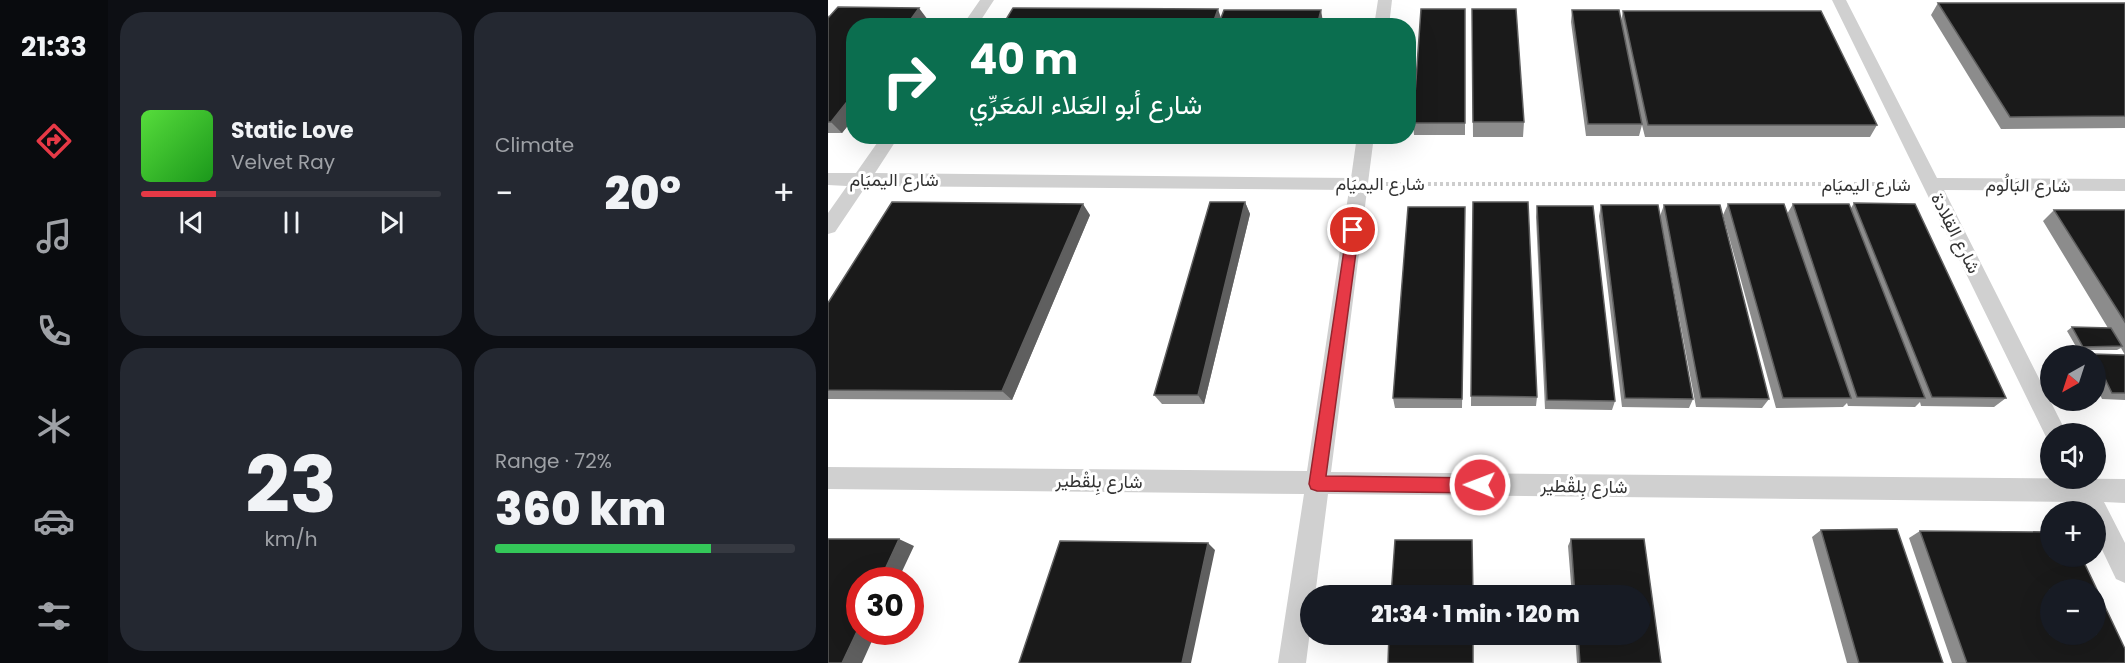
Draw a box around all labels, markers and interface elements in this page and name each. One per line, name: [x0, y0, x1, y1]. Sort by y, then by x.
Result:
text: 21:33: [21, 28, 87, 65]
text: 40 m: [969, 30, 1078, 89]
icon: right: [870, 42, 948, 120]
text: شارع أبو العَلاء المَعَرِّي: [969, 86, 1202, 123]
text: Static Love: [231, 115, 354, 146]
icon: directions: [33, 120, 75, 162]
text: Climate: [495, 131, 574, 159]
text: Velvet Ray: [231, 148, 335, 176]
text: 20°: [604, 162, 681, 225]
street label: شارع اليميَام: [849, 167, 939, 192]
text: −: [495, 170, 513, 217]
text: +: [772, 170, 795, 217]
street label: شارع اليميَام: [1335, 171, 1425, 196]
street label: شارع اليميَام: [1821, 172, 1911, 197]
street label: شارع البَالُوم: [1985, 172, 2071, 198]
street label: شارع القِلادة: [1925, 188, 1987, 278]
pin: [1327, 204, 1378, 255]
icon: previous: [175, 206, 208, 239]
icon: pause: [275, 206, 308, 239]
icon: next: [375, 206, 408, 239]
icon: arrive: [1336, 213, 1369, 246]
icon: music: [33, 215, 75, 257]
icon: phone: [33, 310, 75, 352]
north arrow: [2040, 345, 2106, 411]
map controls: [2040, 345, 2106, 645]
icon: climate: [33, 405, 75, 447]
button: sound: [2040, 423, 2106, 489]
text: 23: [245, 430, 337, 539]
text: Range · 72%: [495, 447, 612, 475]
position arrow: [1448, 453, 1512, 517]
street label: شارع بِلقْطير: [1054, 468, 1143, 496]
street label: شارع بِلقْطير: [1539, 473, 1628, 501]
text: 360 km: [495, 478, 666, 541]
icon: car: [33, 500, 75, 542]
button: +: [2040, 501, 2106, 567]
text: km/h: [264, 525, 318, 553]
speed limit sign: 30: [846, 567, 924, 645]
button: −: [2040, 579, 2106, 645]
icon: filters: [33, 595, 75, 637]
text: 21:34 · 1 min · 120 m: [1371, 599, 1580, 630]

